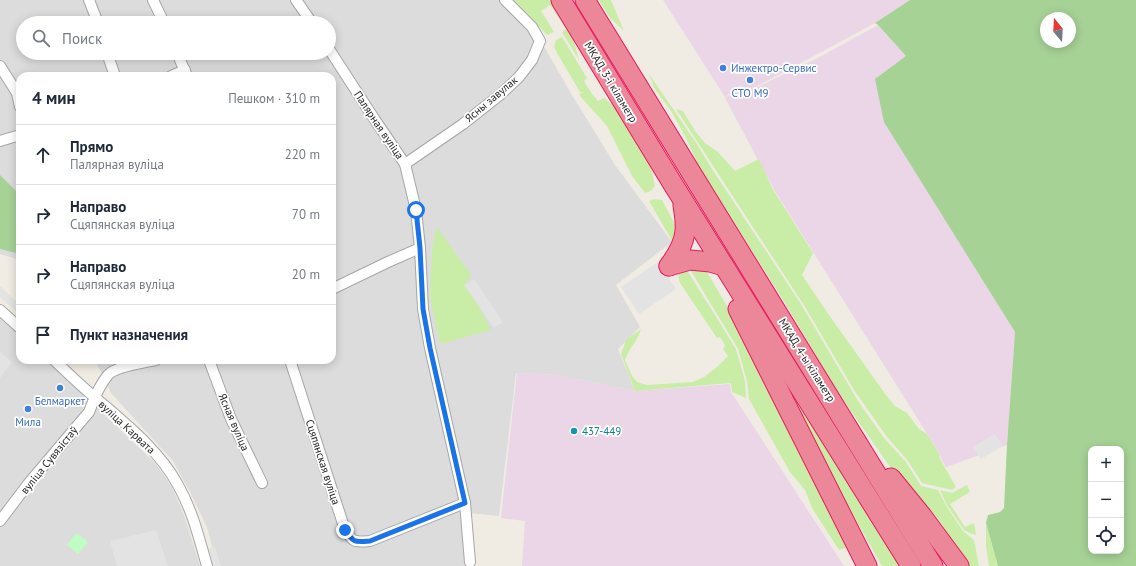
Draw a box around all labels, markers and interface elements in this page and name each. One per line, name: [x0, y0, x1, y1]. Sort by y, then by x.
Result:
north arrow: [1040, 12, 1076, 48]
search box: [16, 16, 336, 60]
icon: search: [30, 27, 52, 49]
text: Поиск: [62, 29, 102, 48]
street label: МКАД, 3-і кіламетр: [581, 39, 641, 125]
place label: Инжектро-Сервис: [731, 61, 817, 75]
marker: Инжектро-Сервис: [718, 63, 728, 73]
street label: Ясны завулак: [462, 72, 521, 125]
marker: СТО М9: [745, 75, 755, 85]
place label: СТО М9: [732, 86, 768, 100]
text: 4 мин: [32, 87, 76, 109]
street label: Палярная вуліца: [351, 88, 407, 162]
text: Пешком · 310 m: [228, 90, 320, 107]
text: Прямо: [70, 137, 113, 156]
icon: ahead: [32, 144, 54, 166]
text: 220 m: [285, 146, 320, 163]
text: Палярная вуліца: [70, 156, 164, 173]
text: Направо: [70, 197, 126, 216]
route start: [407, 201, 425, 219]
icon: right: [32, 204, 54, 226]
text: 70 m: [292, 206, 320, 223]
text: Сцяпянская вуліца: [70, 216, 175, 233]
text: Направо: [70, 257, 126, 276]
icon: right: [32, 264, 54, 286]
text: 20 m: [292, 266, 320, 283]
text: Сцяпянская вуліца: [70, 276, 175, 293]
street label: МКАД, 4-ы кіламетр: [776, 316, 838, 404]
icon: arrive: [32, 324, 54, 346]
text: Пункт назначения: [70, 325, 188, 344]
marker: Белмаркет: [55, 383, 65, 393]
street label: Ясная вуліца: [216, 391, 252, 453]
place label: Белмаркет: [35, 394, 86, 408]
street label: вуліца Карвата: [96, 397, 158, 457]
marker: Мила: [23, 404, 33, 414]
place label: Мила: [15, 415, 41, 429]
street label: Сцяпянская вуліца: [303, 418, 343, 506]
street label: вуліца Сувязістаў: [17, 423, 81, 497]
place label: 437-449: [582, 424, 621, 438]
marker: 437-449: [569, 426, 579, 436]
map controls: [1088, 446, 1124, 554]
button: +: [1088, 446, 1124, 482]
button: −: [1088, 482, 1124, 518]
button: locate: [1088, 518, 1124, 554]
route end: [336, 521, 354, 539]

